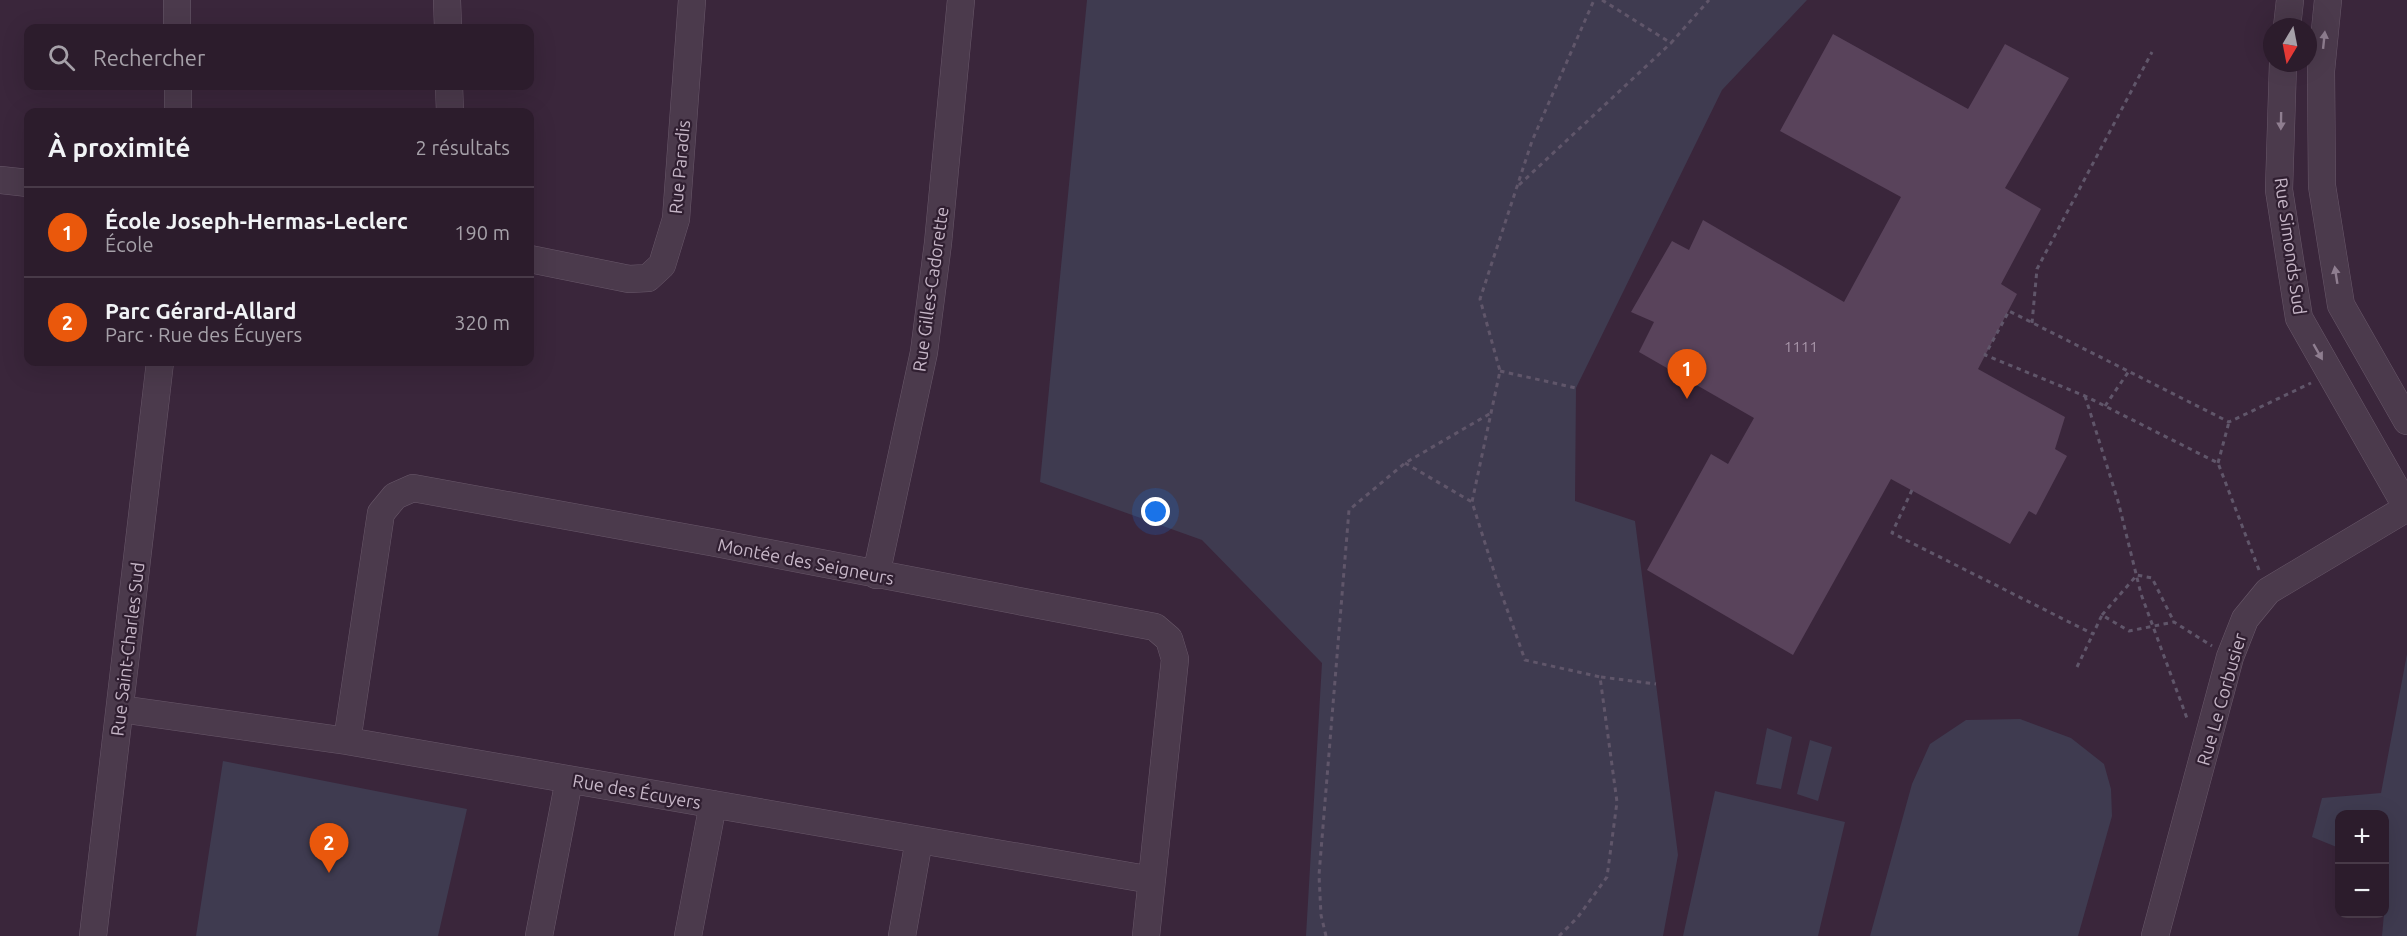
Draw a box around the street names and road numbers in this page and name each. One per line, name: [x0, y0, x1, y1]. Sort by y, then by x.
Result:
street label: Rue Paradis: [665, 119, 693, 215]
street label: Rue Simonds Sud: [2271, 176, 2311, 316]
street label: Rue Gilles-Cadorette: [909, 205, 951, 373]
street label: Montée des Seigneurs: [716, 534, 896, 588]
street label: Rue Saint-Charles Sud: [106, 561, 148, 737]
street label: Rue Le Corbusier: [2193, 630, 2250, 768]
street label: Rue des Écuyers: [571, 769, 703, 812]

